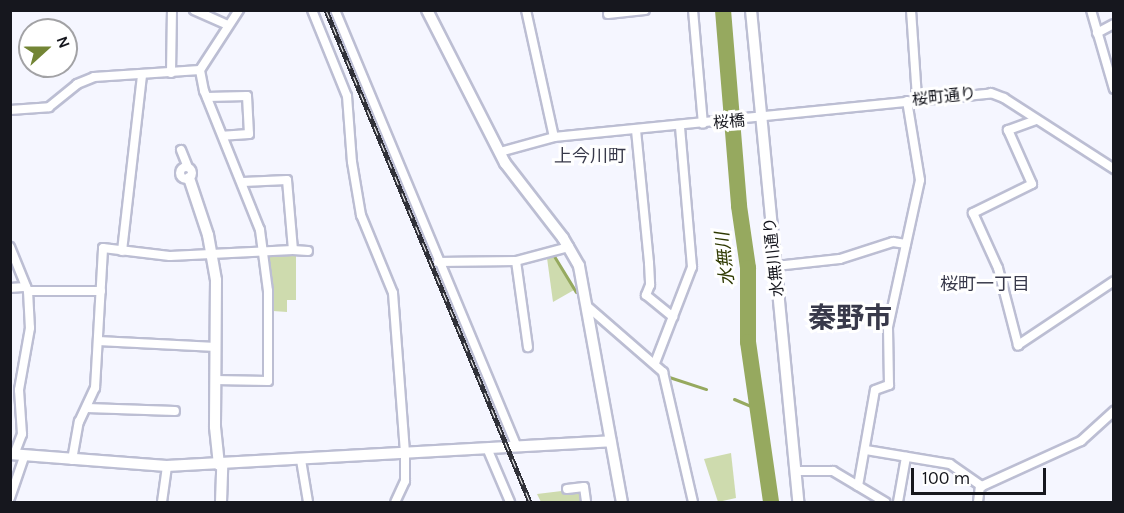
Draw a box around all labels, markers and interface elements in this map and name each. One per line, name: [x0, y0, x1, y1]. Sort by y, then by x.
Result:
north arrow: [18, 18, 78, 78]
text: N: [52, 33, 74, 51]
street label: 桜町通り: [911, 84, 977, 110]
street label: 桜橋: [712, 111, 746, 133]
district label: 上今川町: [554, 145, 626, 167]
street label: 水無川通り: [760, 216, 788, 298]
water label: 水無川: [711, 231, 739, 287]
district label: 桜町一丁目: [940, 273, 1030, 295]
district label: 秦野市: [808, 301, 892, 335]
scale bar: [914, 456, 1049, 494]
text: 100 m: [922, 467, 970, 489]

